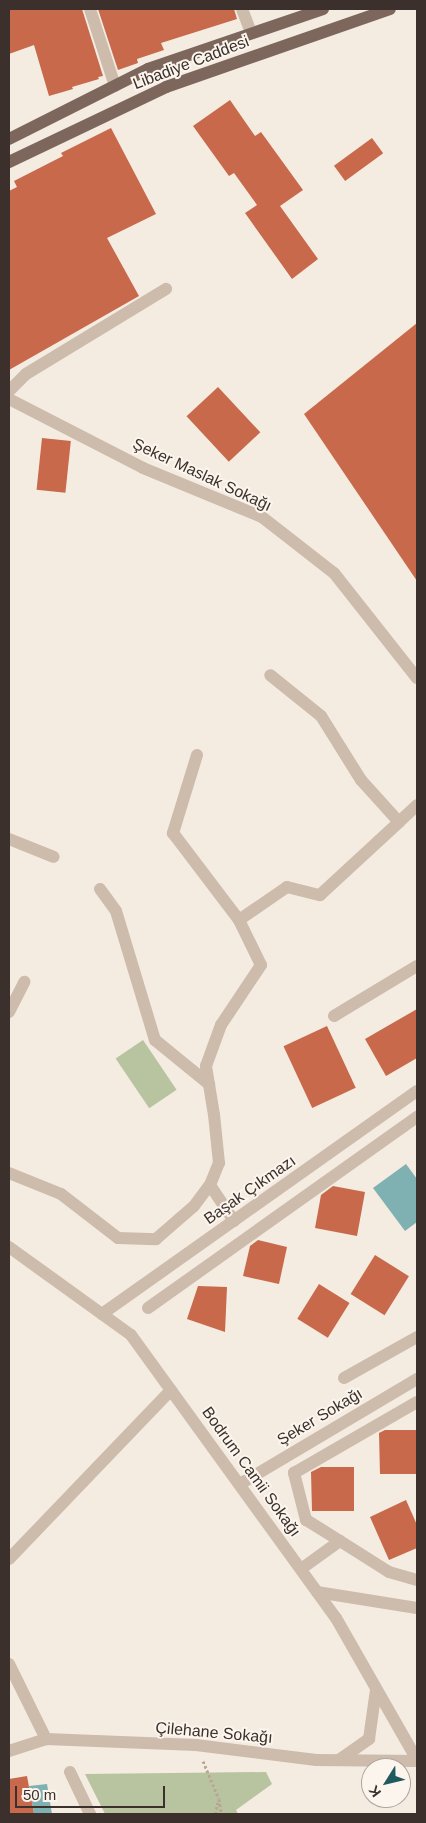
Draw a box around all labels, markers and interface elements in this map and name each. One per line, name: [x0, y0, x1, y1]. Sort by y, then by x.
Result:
street label: Libadiye Caddesi: [130, 32, 252, 94]
street label: Şeker Maslak Sokağı: [129, 434, 275, 516]
street label: Başak Çıkmazı: [200, 1151, 300, 1229]
street label: Şeker Sokağı: [274, 1384, 366, 1450]
street label: Bodrum Camii Sokağı: [197, 1403, 305, 1541]
street label: Çilehane Sokağı: [155, 1718, 273, 1748]
north arrow: [361, 1758, 411, 1808]
scale bar: [18, 1776, 168, 1808]
text: K: [365, 1782, 384, 1800]
text: 50 m: [23, 1786, 56, 1803]

